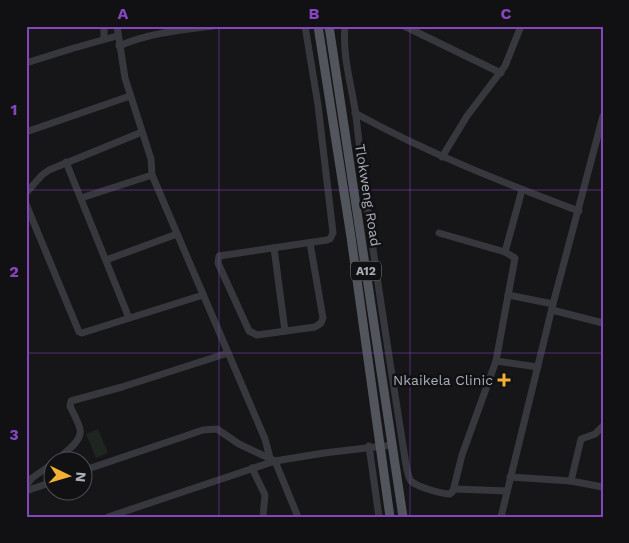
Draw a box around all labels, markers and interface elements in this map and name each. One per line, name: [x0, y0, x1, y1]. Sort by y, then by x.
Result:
text: A: [118, 4, 129, 23]
text: B: [309, 4, 320, 23]
text: C: [501, 4, 512, 23]
text: 1: [11, 100, 17, 119]
street label: Tlokweng Road: [352, 143, 384, 247]
text: 2: [9, 262, 19, 281]
road number: A12: [351, 262, 381, 280]
place label: Nkaikela Clinic: [393, 372, 493, 388]
marker: Nkaikela Clinic: [497, 373, 511, 387]
text: 3: [9, 425, 19, 444]
north arrow: [42, 450, 92, 500]
text: N: [73, 471, 89, 483]

